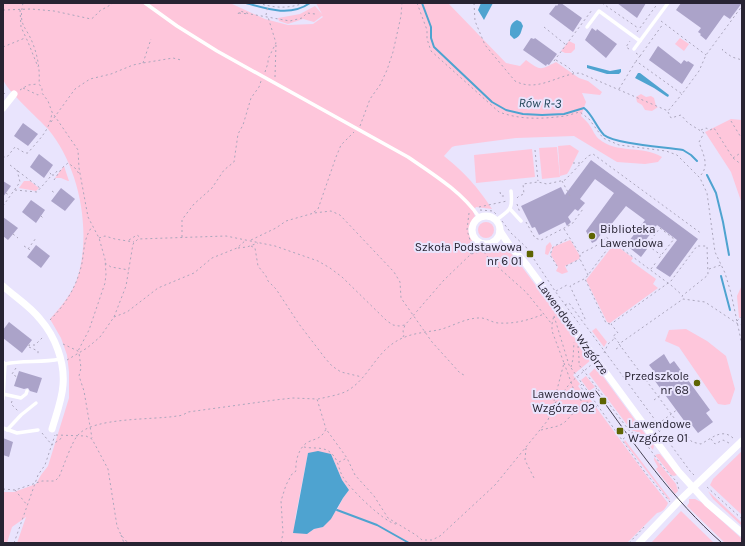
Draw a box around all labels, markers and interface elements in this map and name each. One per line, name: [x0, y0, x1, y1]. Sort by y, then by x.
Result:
water label: Rów R-3: [518, 95, 562, 111]
place label: Biblioteka Lawendowa: [600, 222, 663, 250]
marker: Biblioteka Lawendowa: [587, 231, 597, 241]
place label: Szkoła Podstawowa nr 6 01: [415, 240, 522, 268]
marker: Szkoła Podstawowa nr 6 01: [525, 249, 535, 259]
street label: Lawendowe Wzgórze: [535, 279, 611, 377]
place label: Przedszkole nr 68: [624, 369, 689, 397]
marker: Przedszkole nr 68: [692, 378, 702, 388]
place label: Lawendowe Wzgórze 02: [532, 387, 595, 415]
marker: Lawendowe Wzgórze 02: [598, 396, 608, 406]
place label: Lawendowe Wzgórze 01: [628, 417, 691, 445]
marker: Lawendowe Wzgórze 01: [615, 426, 625, 436]

